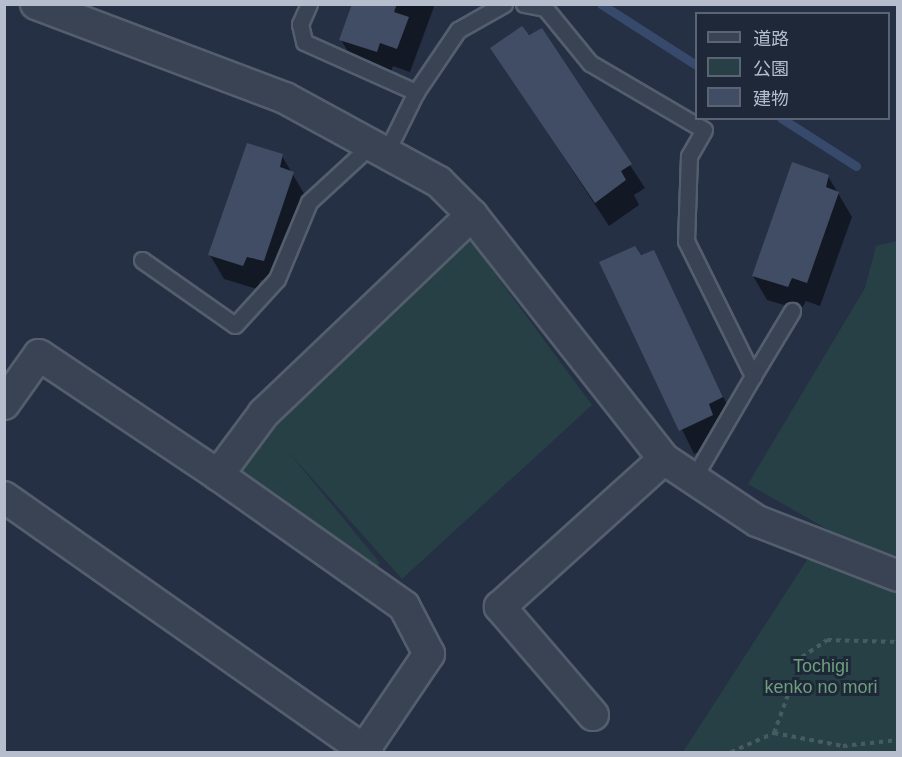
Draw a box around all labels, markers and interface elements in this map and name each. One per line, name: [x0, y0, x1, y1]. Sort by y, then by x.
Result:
legend: [695, 12, 890, 120]
text: 道路: [753, 29, 789, 49]
text: 公園: [753, 59, 789, 79]
text: 建物: [753, 89, 789, 109]
park label: Tochigi kenko no mori: [764, 656, 878, 698]

